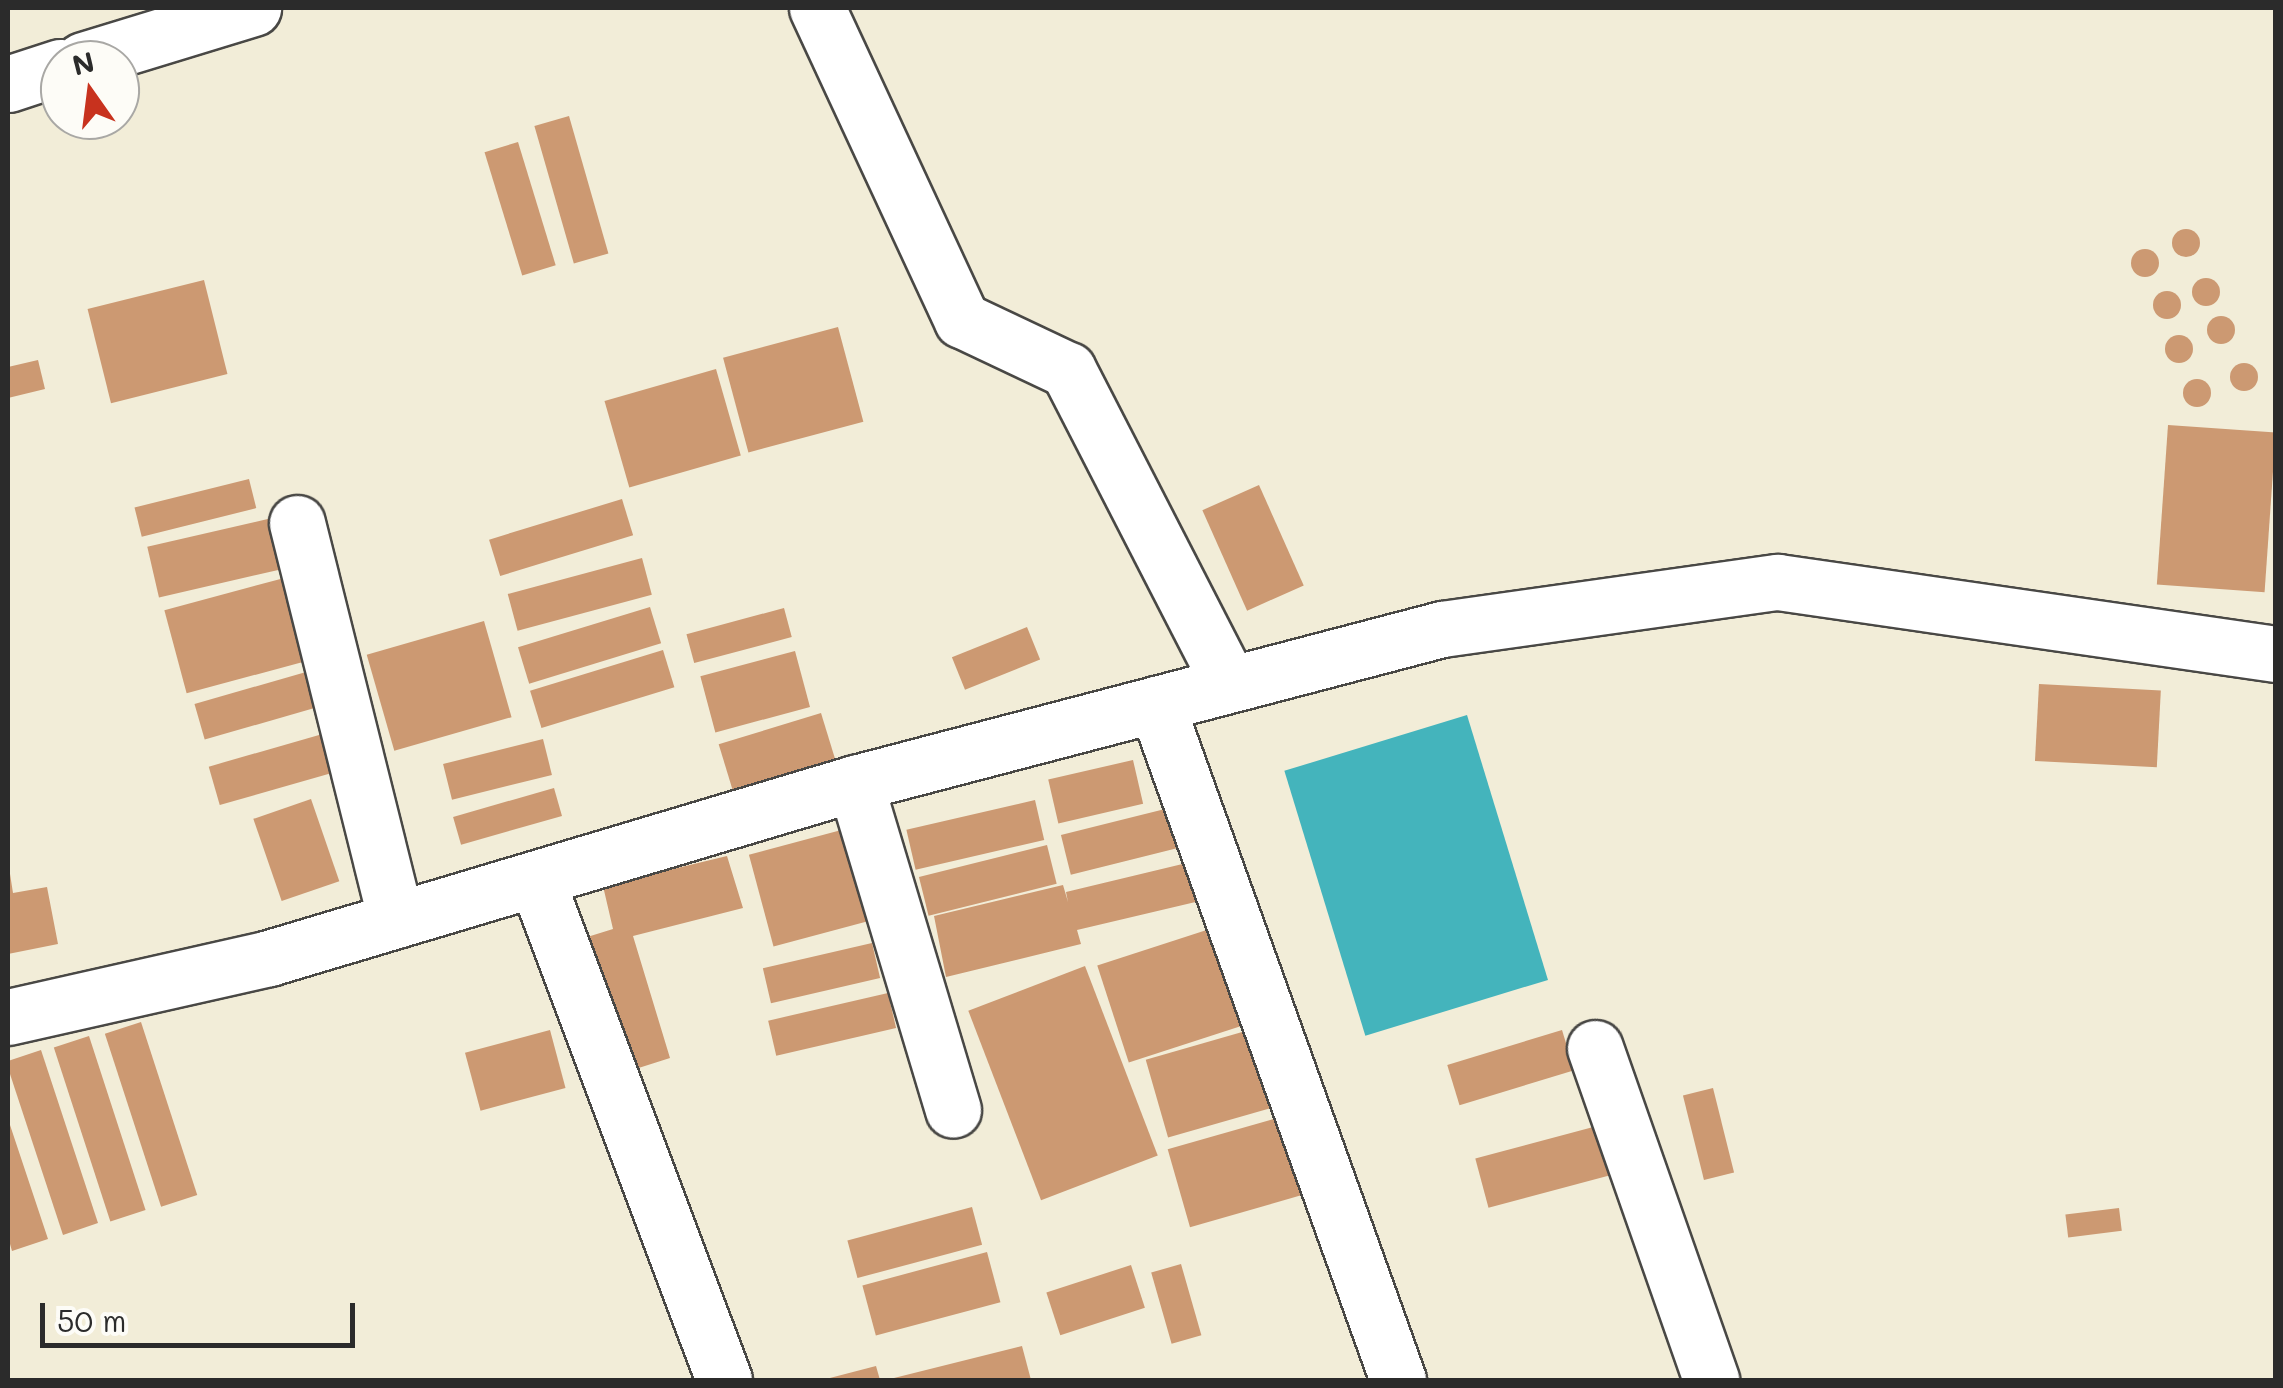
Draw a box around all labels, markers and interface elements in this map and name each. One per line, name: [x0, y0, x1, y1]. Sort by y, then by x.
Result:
north arrow: [40, 40, 140, 140]
text: N: [69, 43, 98, 83]
scale bar: [45, 1283, 360, 1345]
text: 50 m: [57, 1300, 127, 1340]

